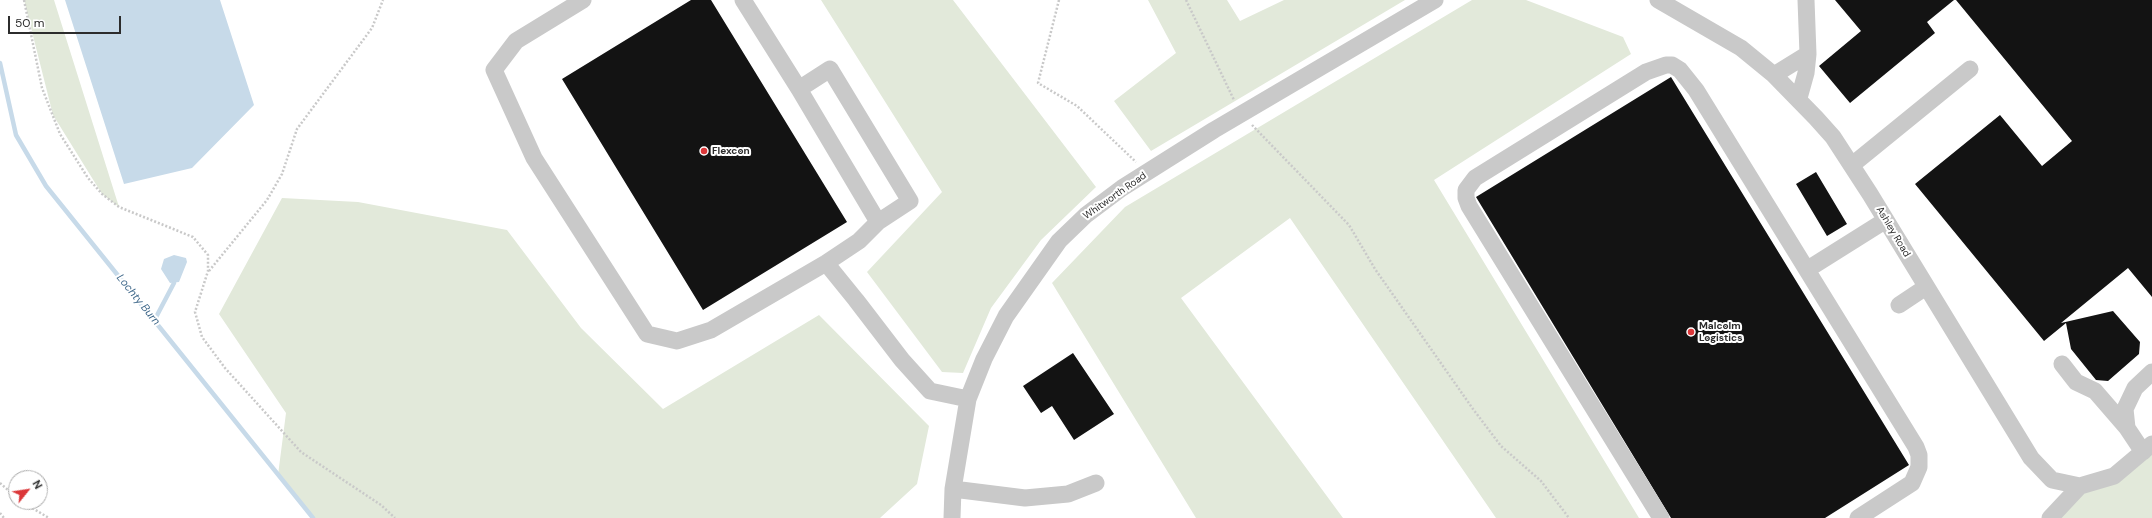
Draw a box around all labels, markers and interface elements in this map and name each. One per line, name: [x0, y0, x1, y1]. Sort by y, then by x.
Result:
scale bar: [10, 8, 123, 34]
text: 50 m: [15, 15, 44, 31]
place label: Flexcon: [712, 145, 750, 157]
marker: Flexcon: [699, 146, 709, 156]
street label: Whitworth Road: [1081, 170, 1149, 222]
street label: Ashley Road: [1873, 205, 1913, 259]
water label: Lochty Burn: [113, 272, 163, 328]
place label: Malcolm Logistics: [1699, 320, 1742, 344]
marker: Malcolm Logistics: [1686, 327, 1696, 337]
north arrow: [8, 470, 48, 510]
text: N: [29, 478, 46, 491]

